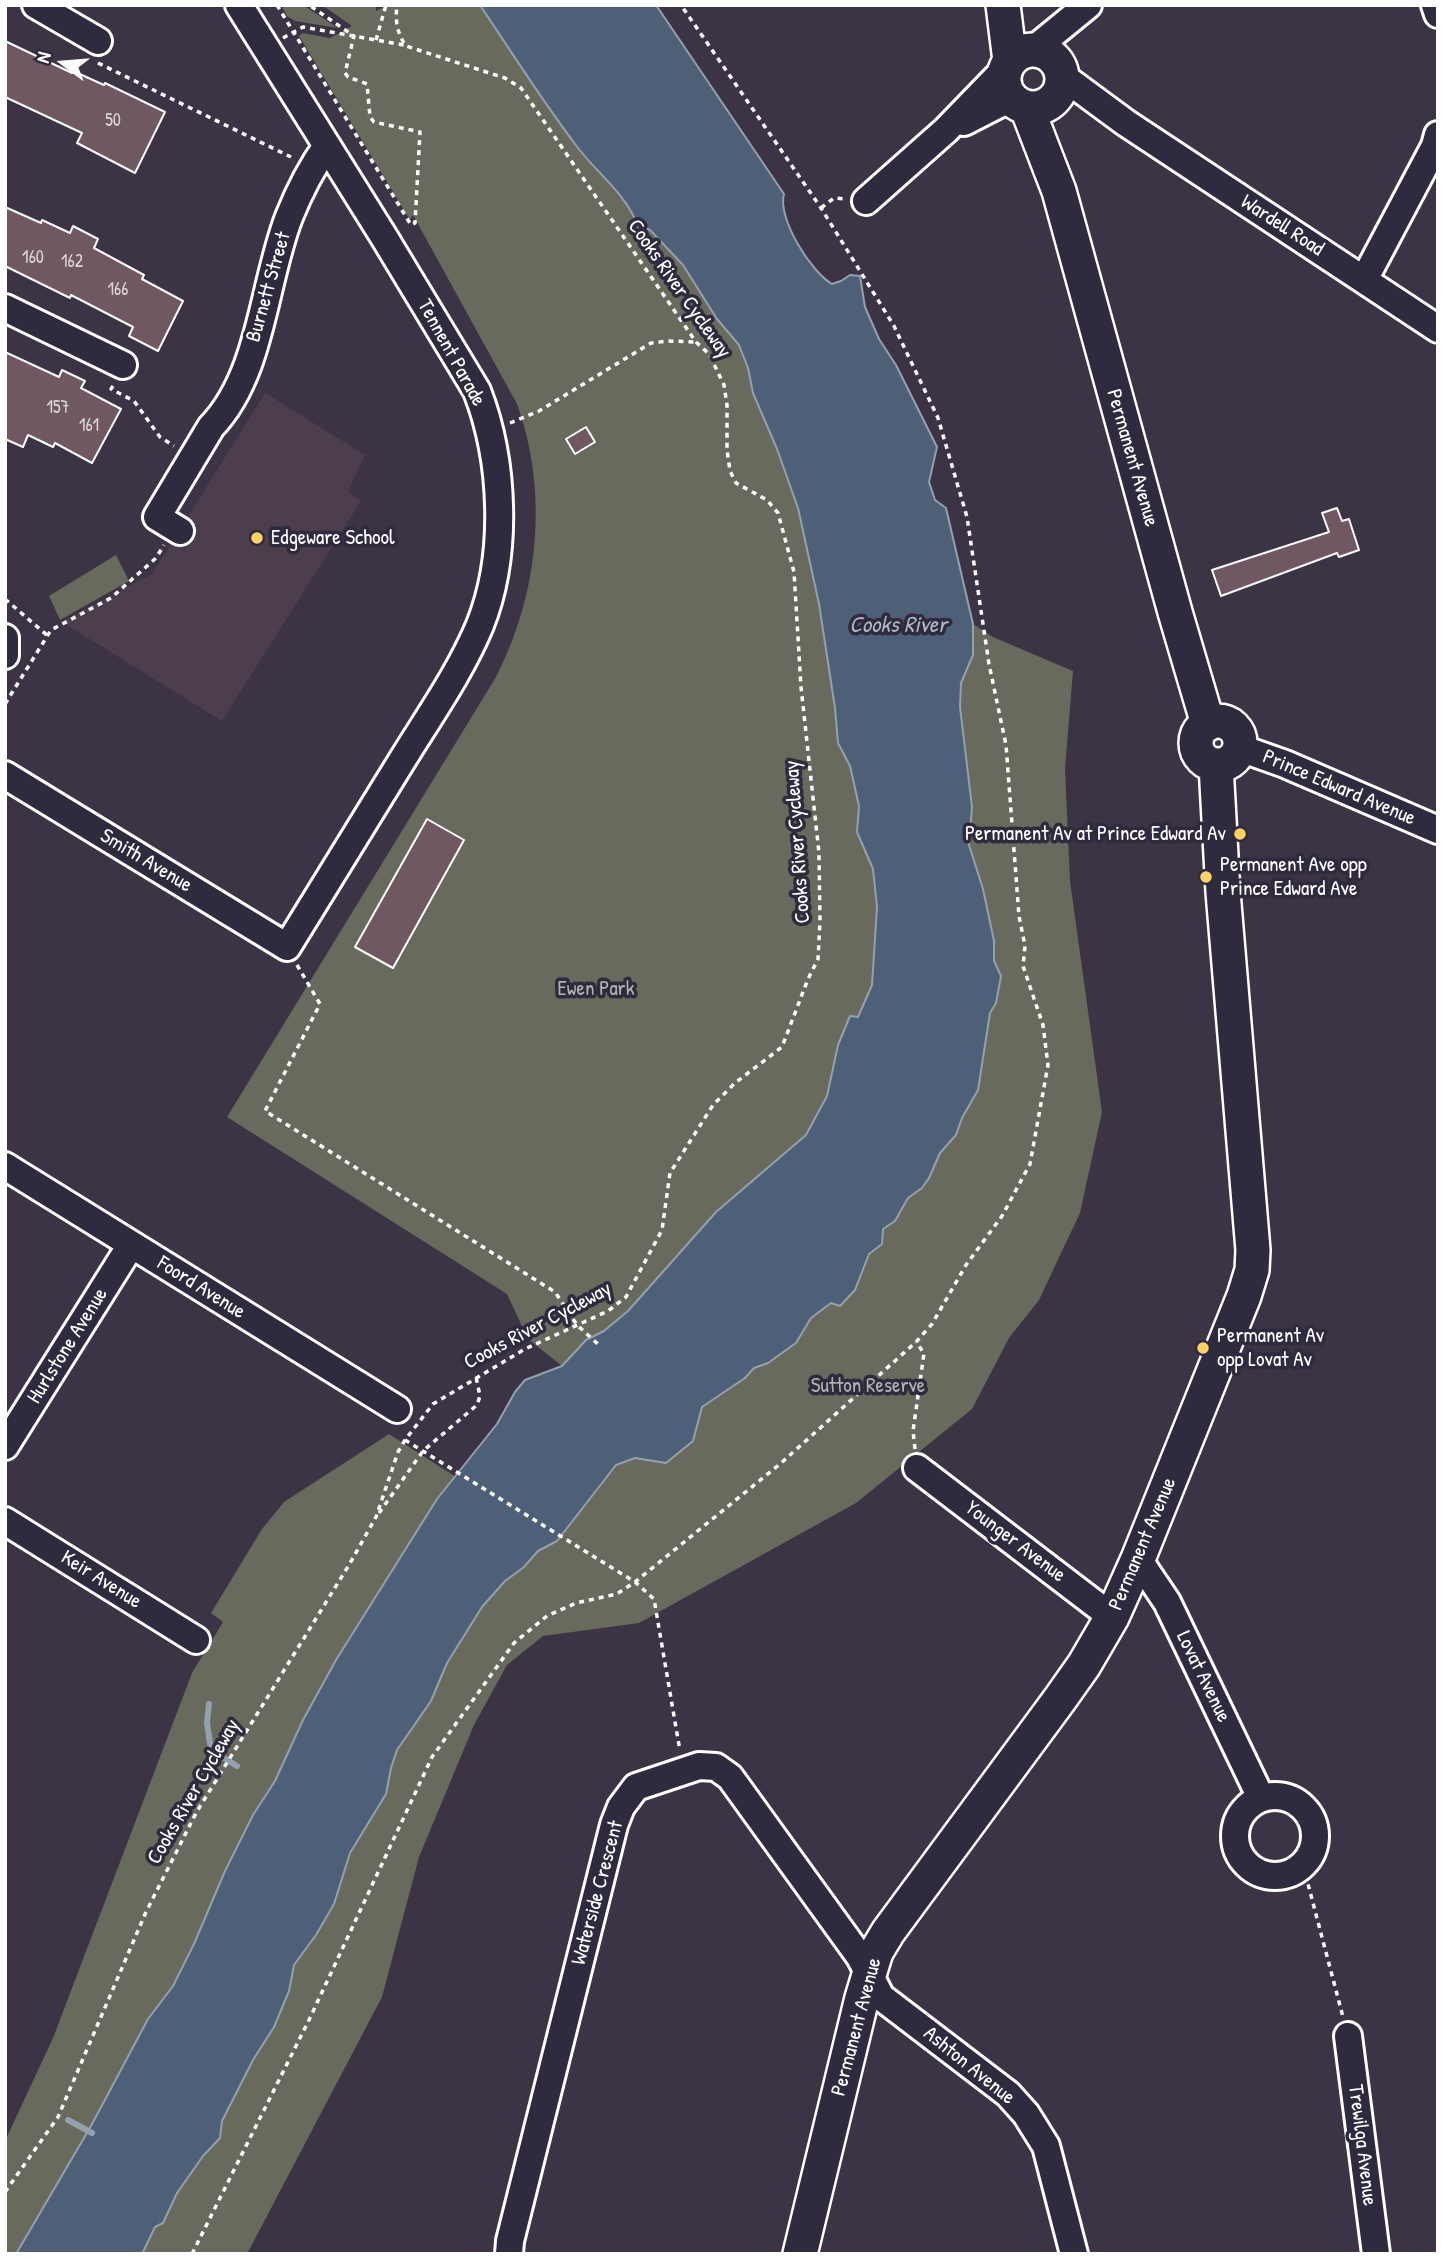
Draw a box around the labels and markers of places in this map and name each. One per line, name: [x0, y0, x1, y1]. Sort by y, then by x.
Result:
place label: Edgeware School: [271, 525, 395, 551]
marker: Edgeware School: [249, 530, 265, 546]
place label: Permanent Av at Prince Edward Av: [965, 821, 1226, 847]
marker: Permanent Av at Prince Edward Av: [1232, 826, 1248, 842]
place label: Permanent Ave opp Prince Edward Ave: [1220, 852, 1367, 902]
marker: Permanent Ave opp Prince Edward Ave: [1198, 869, 1214, 885]
place label: Permanent Av opp Lovat Av: [1217, 1323, 1324, 1373]
marker: Permanent Av opp Lovat Av: [1195, 1340, 1211, 1356]

